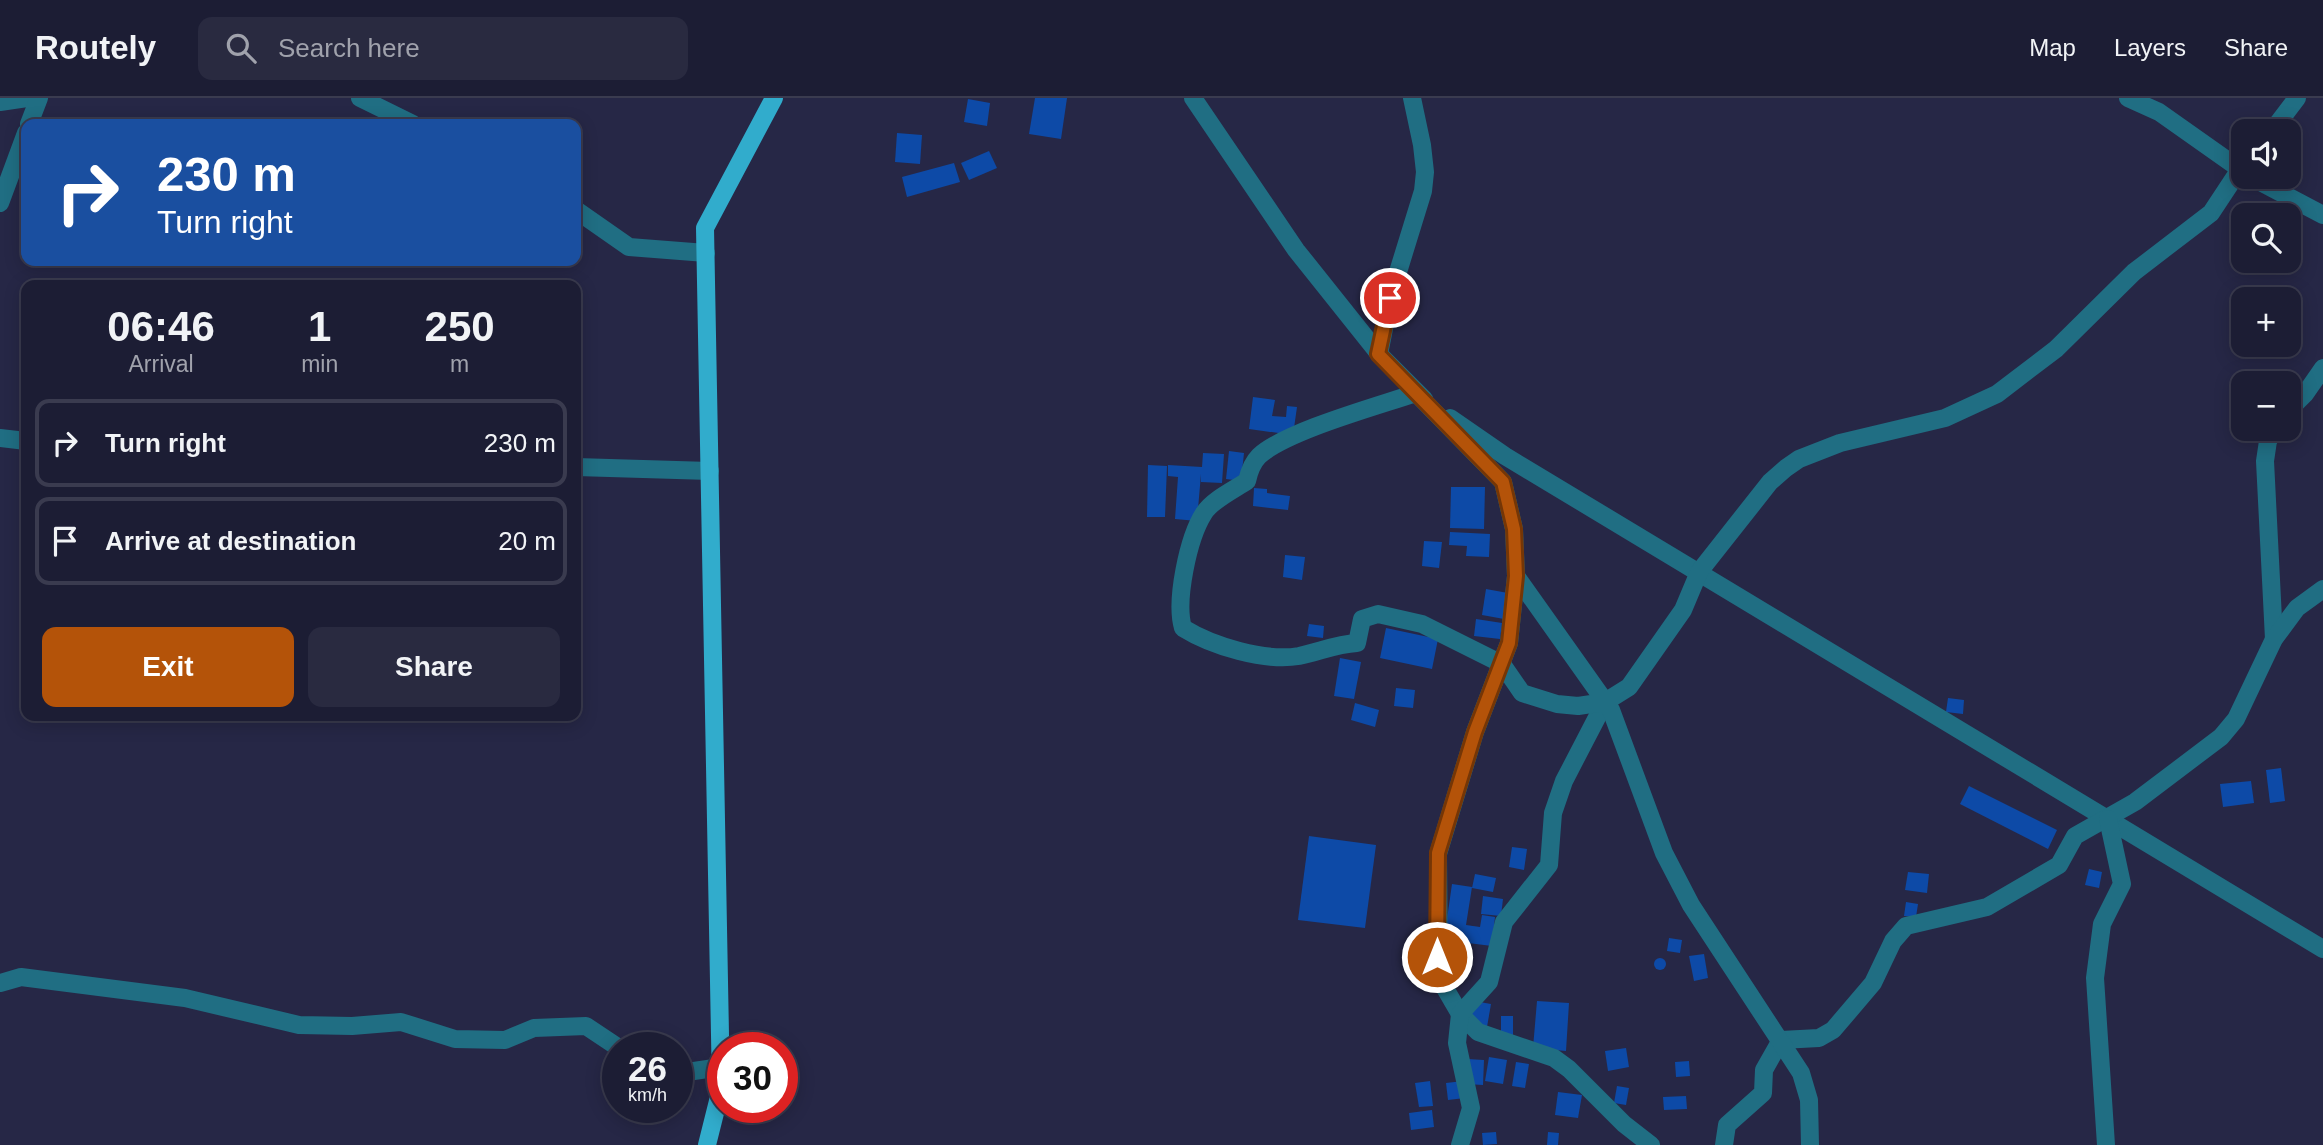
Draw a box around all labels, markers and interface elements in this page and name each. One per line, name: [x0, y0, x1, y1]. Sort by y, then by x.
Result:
search box: [198, 17, 688, 80]
text: Routely: [35, 29, 156, 66]
icon: search: [222, 29, 260, 67]
text: Search here: [278, 33, 420, 63]
text: Map: [2029, 34, 2076, 61]
text: Layers: [2114, 34, 2186, 61]
text: Share: [2224, 34, 2288, 61]
map controls: [2231, 119, 2301, 441]
button: sound: [2231, 119, 2301, 189]
icon: right: [42, 147, 133, 238]
text: 230 m: [157, 147, 296, 201]
button: search: [2231, 203, 2301, 273]
text: Turn right: [157, 204, 293, 240]
pin: [1360, 268, 1420, 328]
icon: arrive: [1371, 279, 1409, 317]
button: +: [2231, 287, 2301, 357]
text: 06:46: [107, 303, 215, 350]
text: 1: [308, 303, 331, 350]
text: 250: [425, 303, 495, 350]
text: Arrival: [128, 351, 194, 377]
text: min: [301, 351, 338, 377]
text: m: [450, 351, 469, 377]
button: −: [2231, 371, 2301, 441]
icon: right: [46, 424, 84, 462]
text: Turn right: [105, 428, 226, 458]
text: 230 m: [484, 428, 556, 458]
icon: arrive: [46, 522, 84, 560]
text: Arrive at destination: [105, 526, 356, 556]
text: 20 m: [498, 526, 556, 556]
button: Exit: [42, 627, 294, 707]
button: Share: [308, 627, 560, 707]
position arrow: [1400, 920, 1474, 994]
speed limit sign: 30: [707, 1032, 798, 1123]
text: 26: [628, 1049, 667, 1088]
text: km/h: [628, 1085, 667, 1105]

